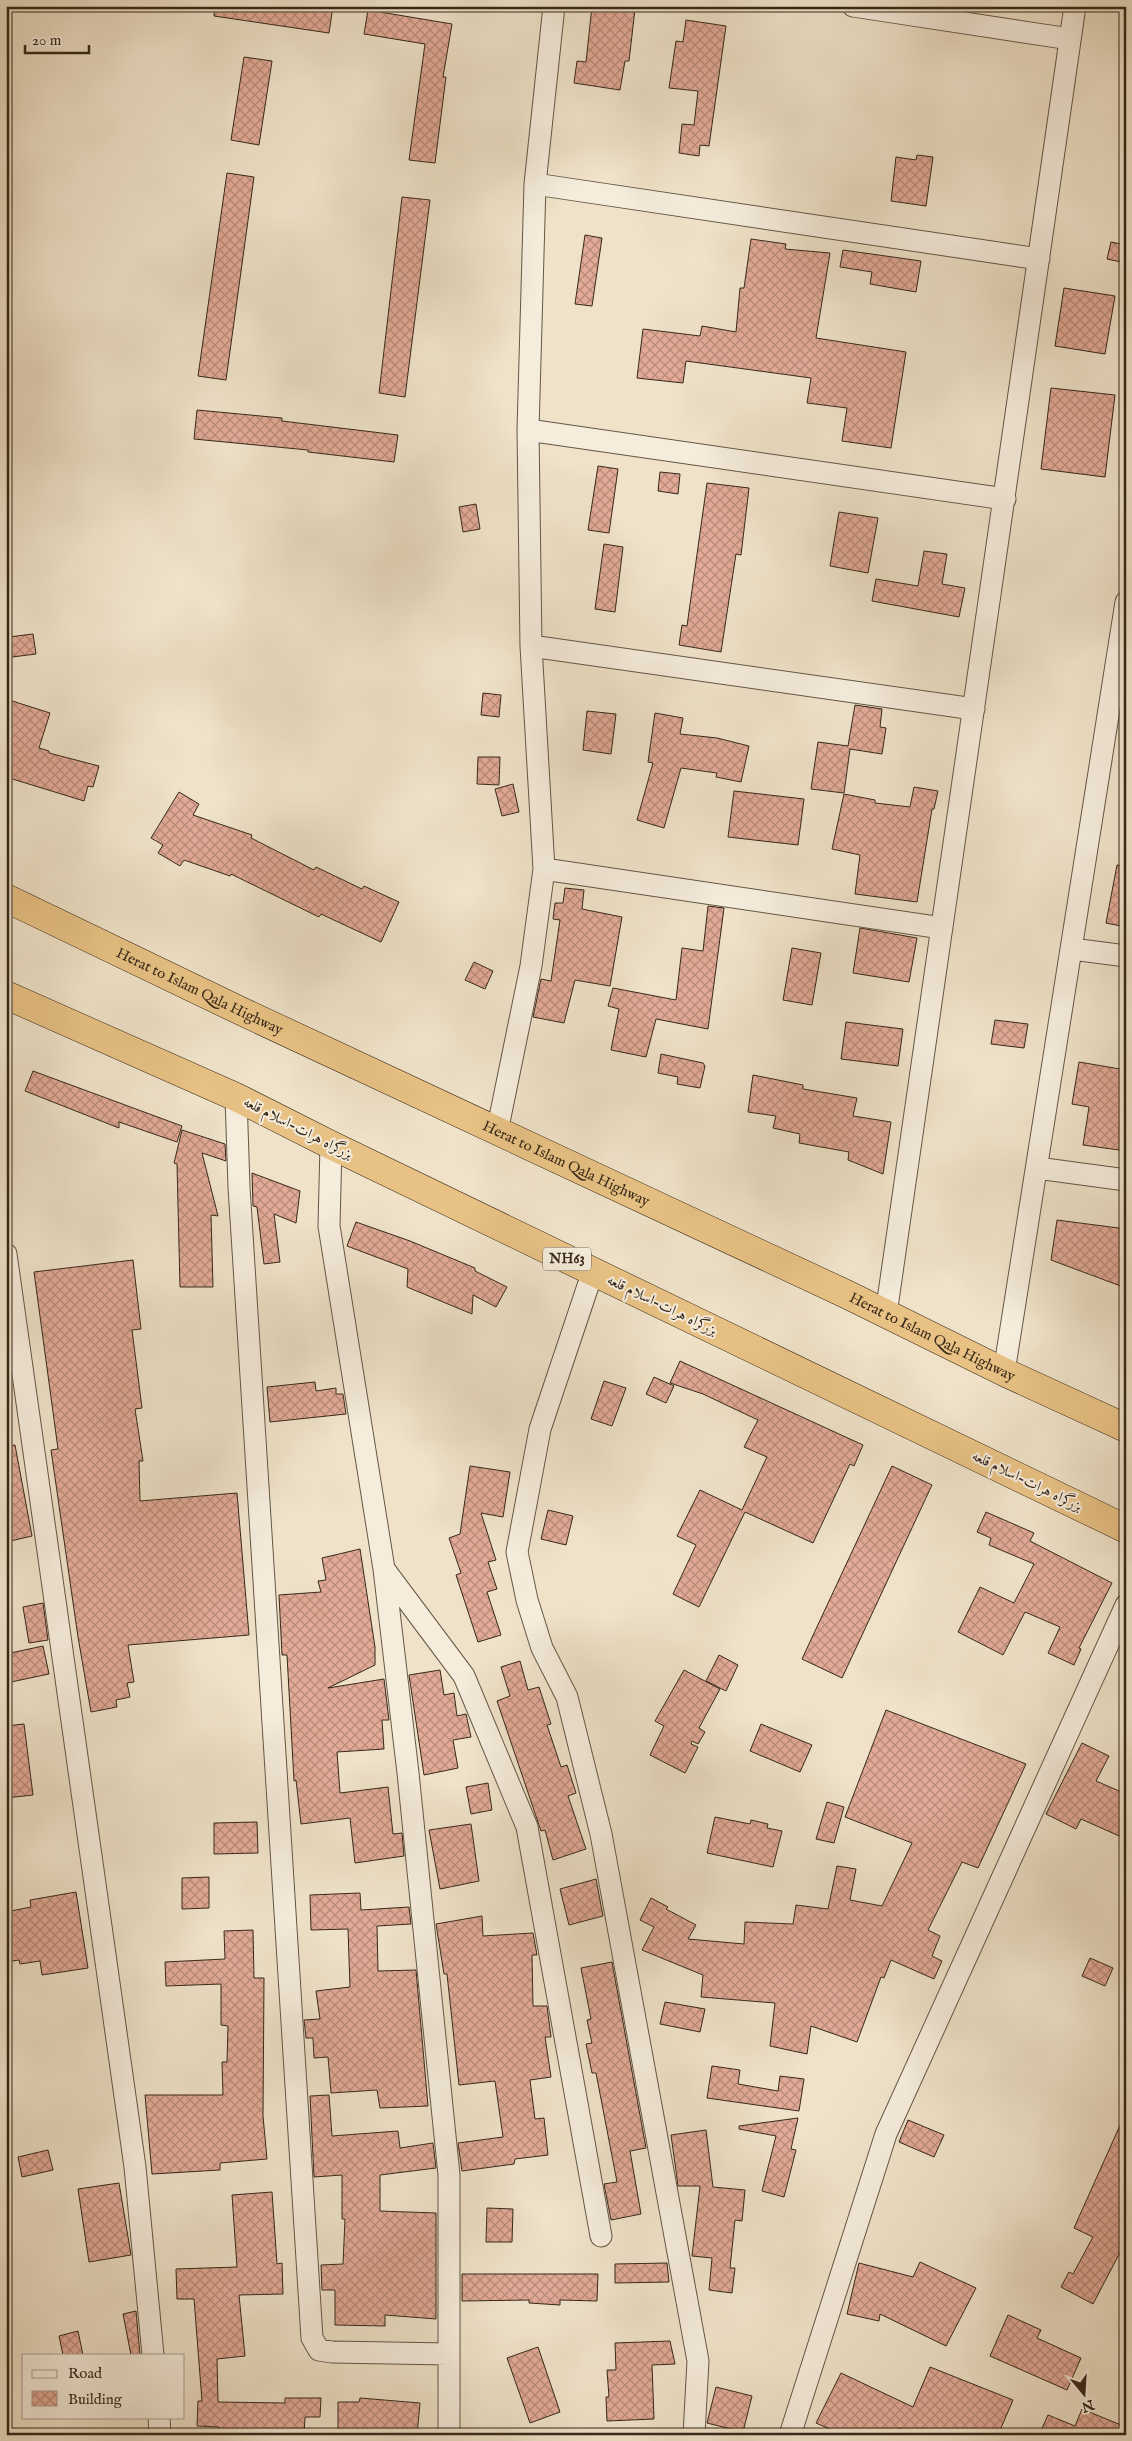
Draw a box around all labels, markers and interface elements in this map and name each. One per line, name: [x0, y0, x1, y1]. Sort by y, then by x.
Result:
scale bar: [25, 22, 89, 54]
text: 20 m: [32, 31, 62, 50]
street label: Herat to Islam Qala Highway: [113, 943, 287, 1039]
street label: بزرگراه هرات-اسلام قلعه: [239, 1091, 357, 1167]
street label: Herat to Islam Qala Highway: [480, 1116, 654, 1211]
road number: NH63: [543, 1248, 591, 1270]
street label: بزرگراه هرات-اسلام قلعه: [602, 1269, 721, 1343]
street label: Herat to Islam Qala Highway: [846, 1288, 1019, 1386]
street label: بزرگراه هرات-اسلام قلعه: [967, 1445, 1086, 1519]
legend: [22, 2354, 185, 2418]
text: Road: [68, 2364, 103, 2383]
north arrow: [1060, 2368, 1110, 2418]
text: Building: [68, 2390, 123, 2409]
text: N: [1079, 2395, 1097, 2416]

